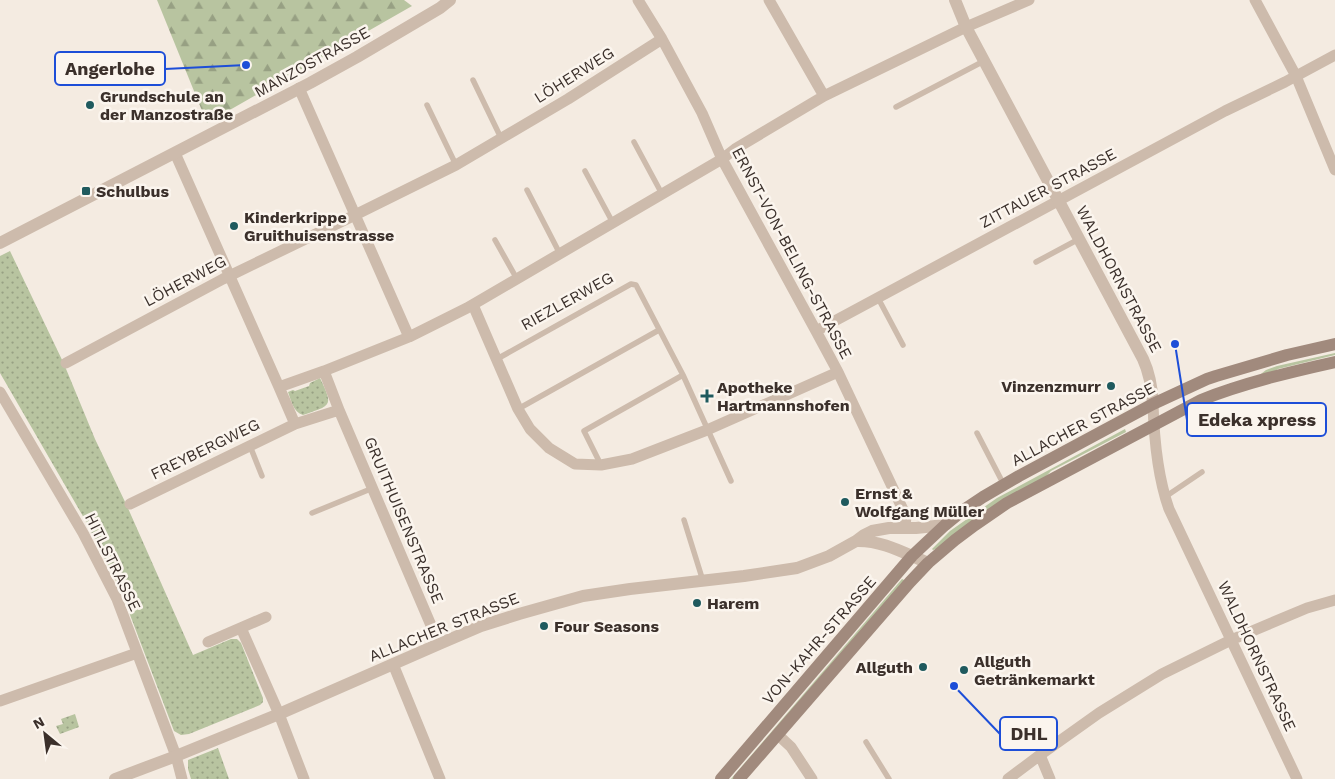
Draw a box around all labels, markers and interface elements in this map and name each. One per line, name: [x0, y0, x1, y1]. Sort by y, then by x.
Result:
street label: MANZOSTRASSE: [251, 22, 373, 102]
street label: LÖHERWEG: [531, 43, 617, 107]
callout: Angerlohe: [55, 52, 165, 85]
text: Angerlohe: [65, 58, 155, 79]
place label: Grundschule an der Manzostraße: [100, 87, 233, 124]
marker: Grundschule an der Manzostraße: [84, 99, 96, 111]
street label: ERNST-VON-BELING-STRASSE: [728, 144, 856, 362]
street label: ZITTAUER STRASSE: [977, 144, 1119, 232]
place label: Schulbus: [96, 182, 169, 201]
marker: Schulbus: [80, 185, 92, 197]
street label: WALDHORNSTRASSE: [1072, 202, 1166, 356]
place label: Kinderkrippe Gruithuisenstrasse: [244, 208, 394, 245]
marker: Kinderkrippe Gruithuisenstrasse: [228, 220, 240, 232]
street label: LÖHERWEG: [141, 251, 229, 311]
street label: RIEZLERWEG: [517, 268, 617, 334]
place label: Vinzenzmurr: [1001, 377, 1101, 396]
place label: Apotheke Hartmannshofen: [717, 378, 850, 415]
street label: ALLACHER STRASSE: [1008, 378, 1158, 470]
marker: Vinzenzmurr: [1105, 380, 1117, 392]
marker: Apotheke Hartmannshofen: [701, 390, 713, 402]
callout: Edeka xpress: [1187, 403, 1326, 436]
text: Edeka xpress: [1198, 409, 1317, 430]
street label: FREYBERGWEG: [147, 414, 263, 484]
street label: GRUITHUISENSTRASSE: [360, 434, 448, 606]
place label: Ernst & Wolfgang Müller: [855, 484, 984, 521]
marker: Ernst & Wolfgang Müller: [839, 496, 851, 508]
street label: HITLSTRASSE: [81, 510, 145, 614]
street label: VON-KAHR-STRASSE: [758, 572, 880, 708]
street label: WALDHORNSTRASSE: [1214, 578, 1300, 734]
street label: ALLACHER STRASSE: [366, 588, 522, 666]
place label: Harem: [707, 594, 759, 613]
marker: Harem: [691, 597, 703, 609]
place label: Four Seasons: [554, 617, 660, 636]
marker: Four Seasons: [538, 620, 550, 632]
place label: Allguth Getränkemarkt: [974, 652, 1095, 689]
place label: Allguth: [856, 658, 913, 677]
marker: Allguth: [917, 661, 929, 673]
marker: Allguth Getränkemarkt: [958, 664, 970, 676]
north arrow: [20, 709, 70, 759]
text: N: [30, 713, 47, 732]
callout: DHL: [1000, 717, 1057, 750]
text: DHL: [1010, 723, 1048, 744]

